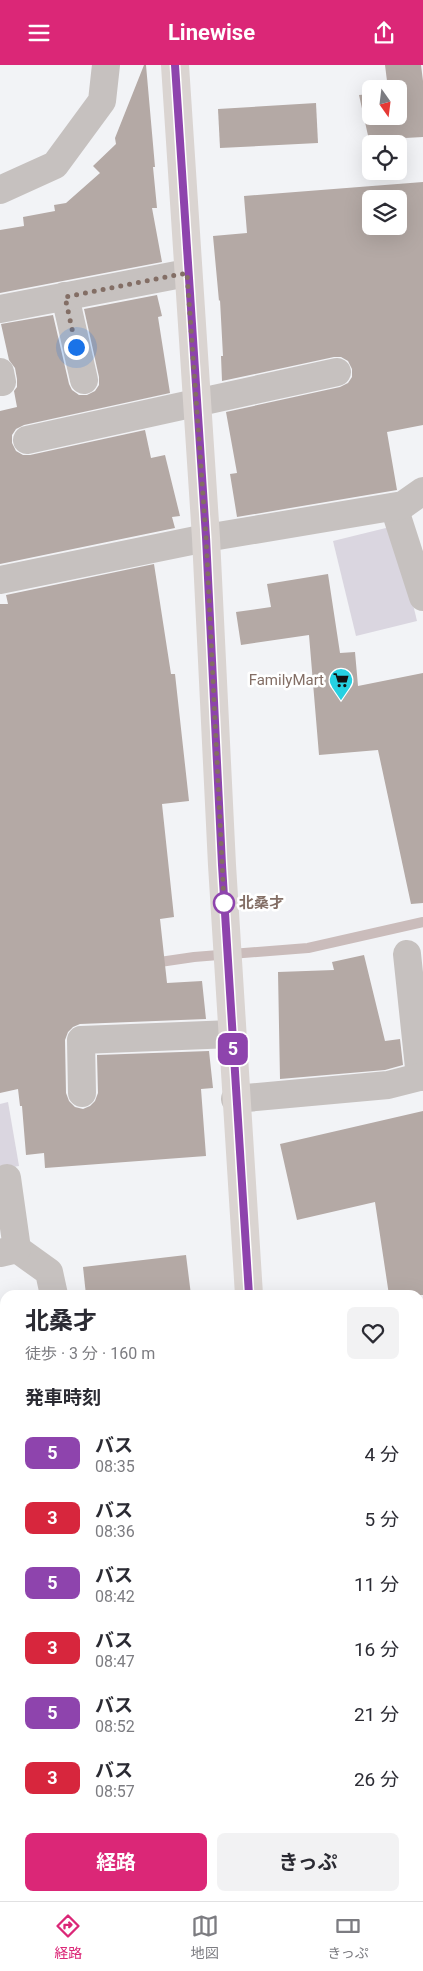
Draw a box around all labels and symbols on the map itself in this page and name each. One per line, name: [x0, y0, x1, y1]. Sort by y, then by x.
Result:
north arrow: [362, 80, 408, 125]
your location: [64, 335, 89, 360]
supermarket icon: FamilyMart: [328, 667, 354, 701]
place label: FamilyMart: [249, 671, 324, 689]
marker: 北桑才: [213, 892, 235, 914]
place label: 北桑才: [239, 894, 284, 912]
line badge: 5: [217, 1033, 249, 1065]

